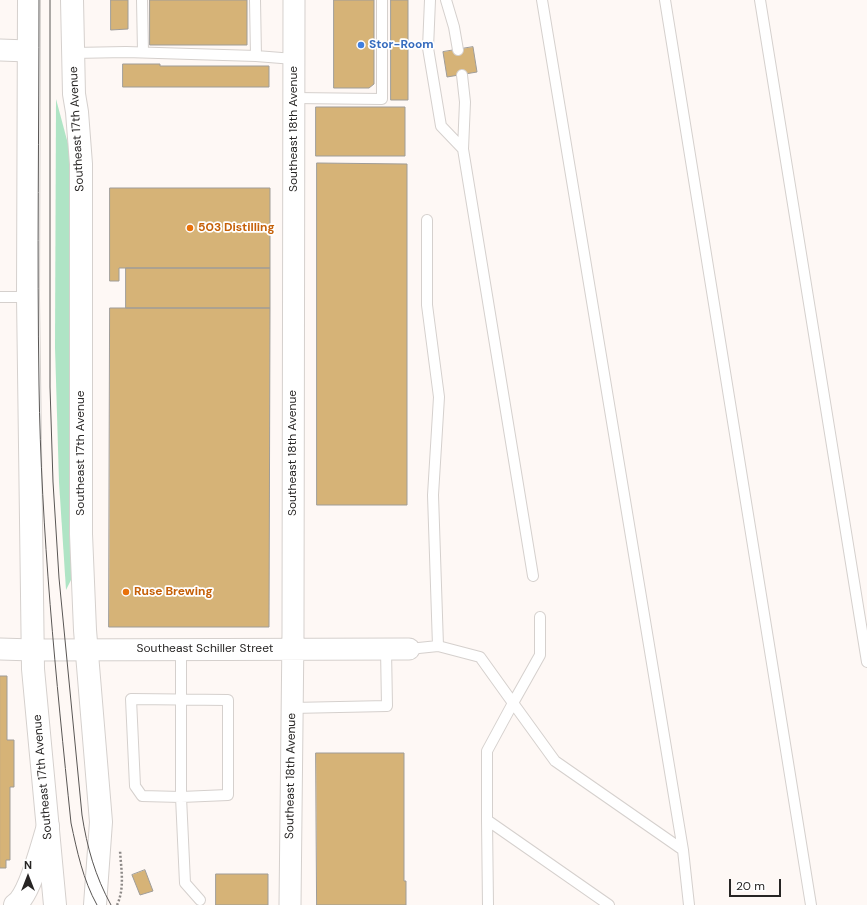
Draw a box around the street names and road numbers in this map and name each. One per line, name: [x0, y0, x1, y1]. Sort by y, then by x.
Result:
street label: Southeast 17th Avenue: [67, 66, 87, 192]
street label: Southeast 18th Avenue: [287, 66, 301, 192]
street label: Southeast 17th Avenue: [74, 390, 88, 516]
street label: Southeast 18th Avenue: [286, 390, 300, 516]
street label: Southeast Schiller Street: [137, 642, 273, 656]
street label: Southeast 18th Avenue: [283, 713, 299, 839]
street label: Southeast 17th Avenue: [30, 714, 56, 840]

